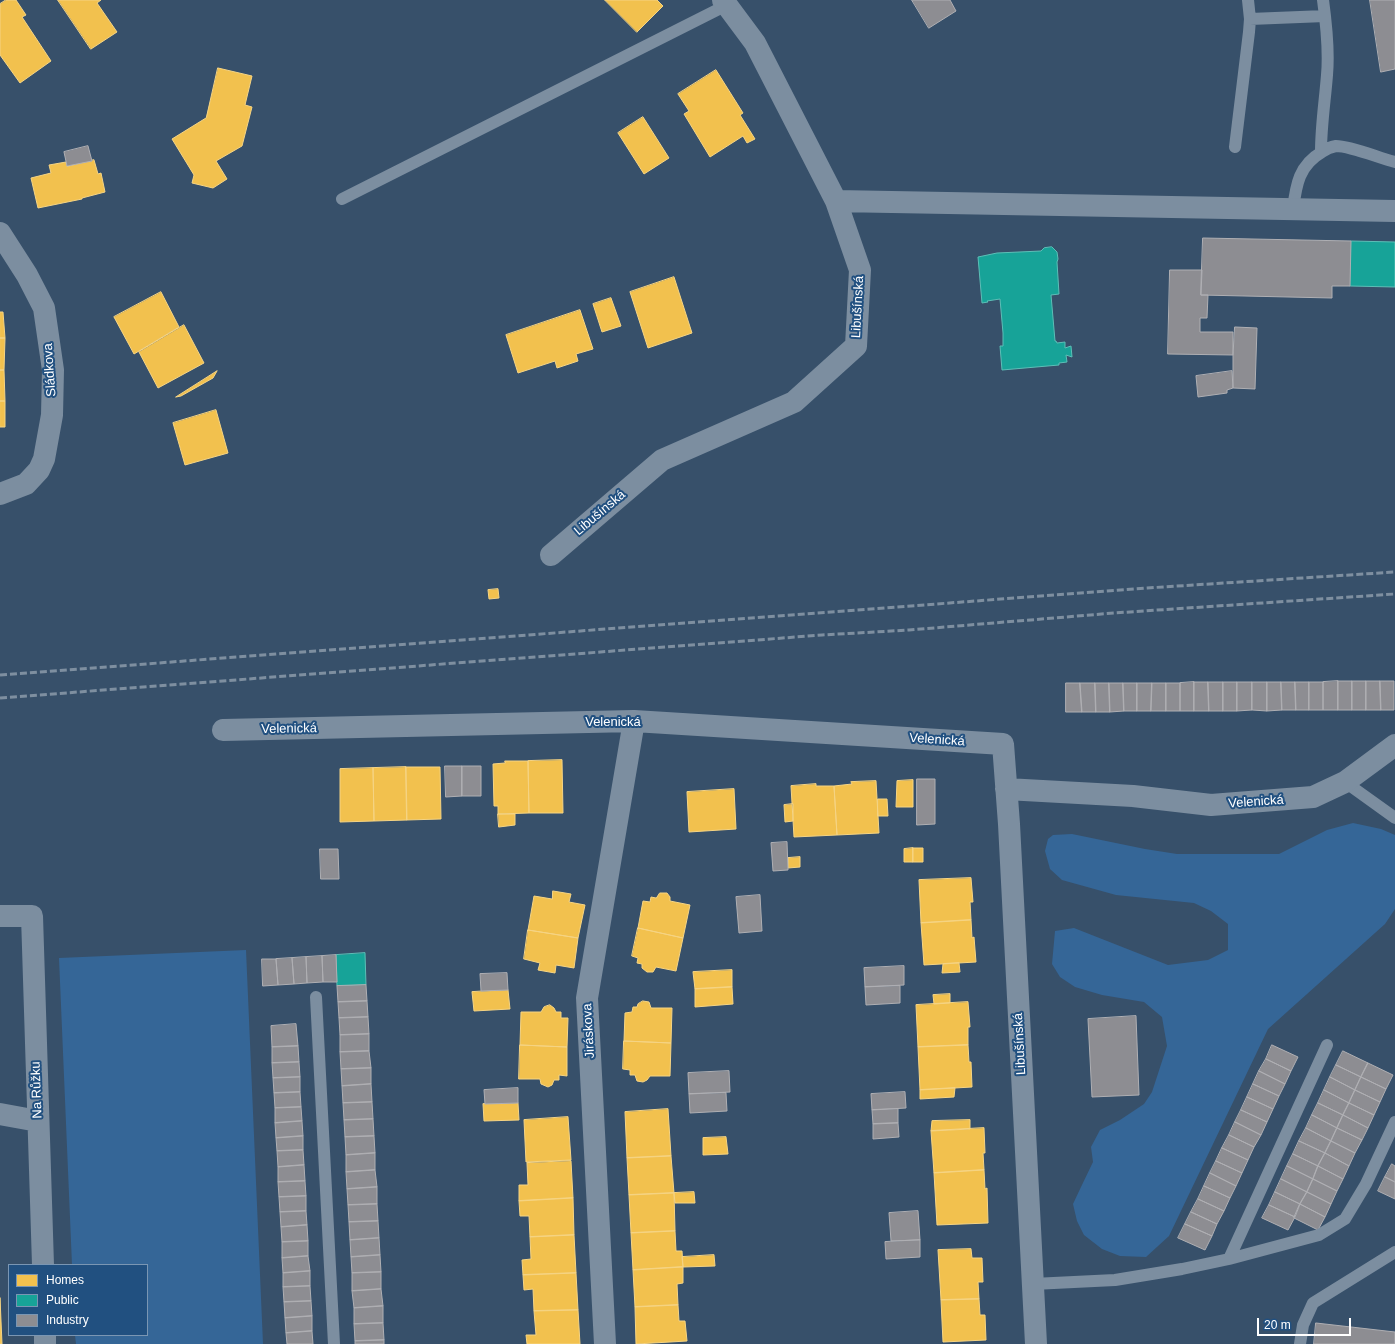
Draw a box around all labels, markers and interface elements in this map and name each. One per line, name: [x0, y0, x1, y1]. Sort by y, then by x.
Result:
street label: Libušínská: [849, 276, 867, 338]
street label: Sládkova: [40, 343, 60, 397]
street label: Libušínská: [571, 487, 629, 539]
street label: Velenická: [585, 714, 641, 730]
street label: Velenická: [261, 721, 317, 737]
street label: Velenická: [909, 730, 965, 750]
street label: Velenická: [1228, 792, 1284, 812]
street label: Jiráskova: [580, 1003, 598, 1059]
street label: Libušínská: [1011, 1013, 1029, 1075]
street label: Na Růžku: [28, 1061, 46, 1119]
legend: [8, 1264, 148, 1336]
text: Homes: [46, 1273, 84, 1287]
text: Public: [46, 1293, 79, 1307]
scale bar: [1259, 1310, 1353, 1336]
text: Industry: [46, 1313, 89, 1327]
text: 20 m: [1264, 1318, 1291, 1332]

